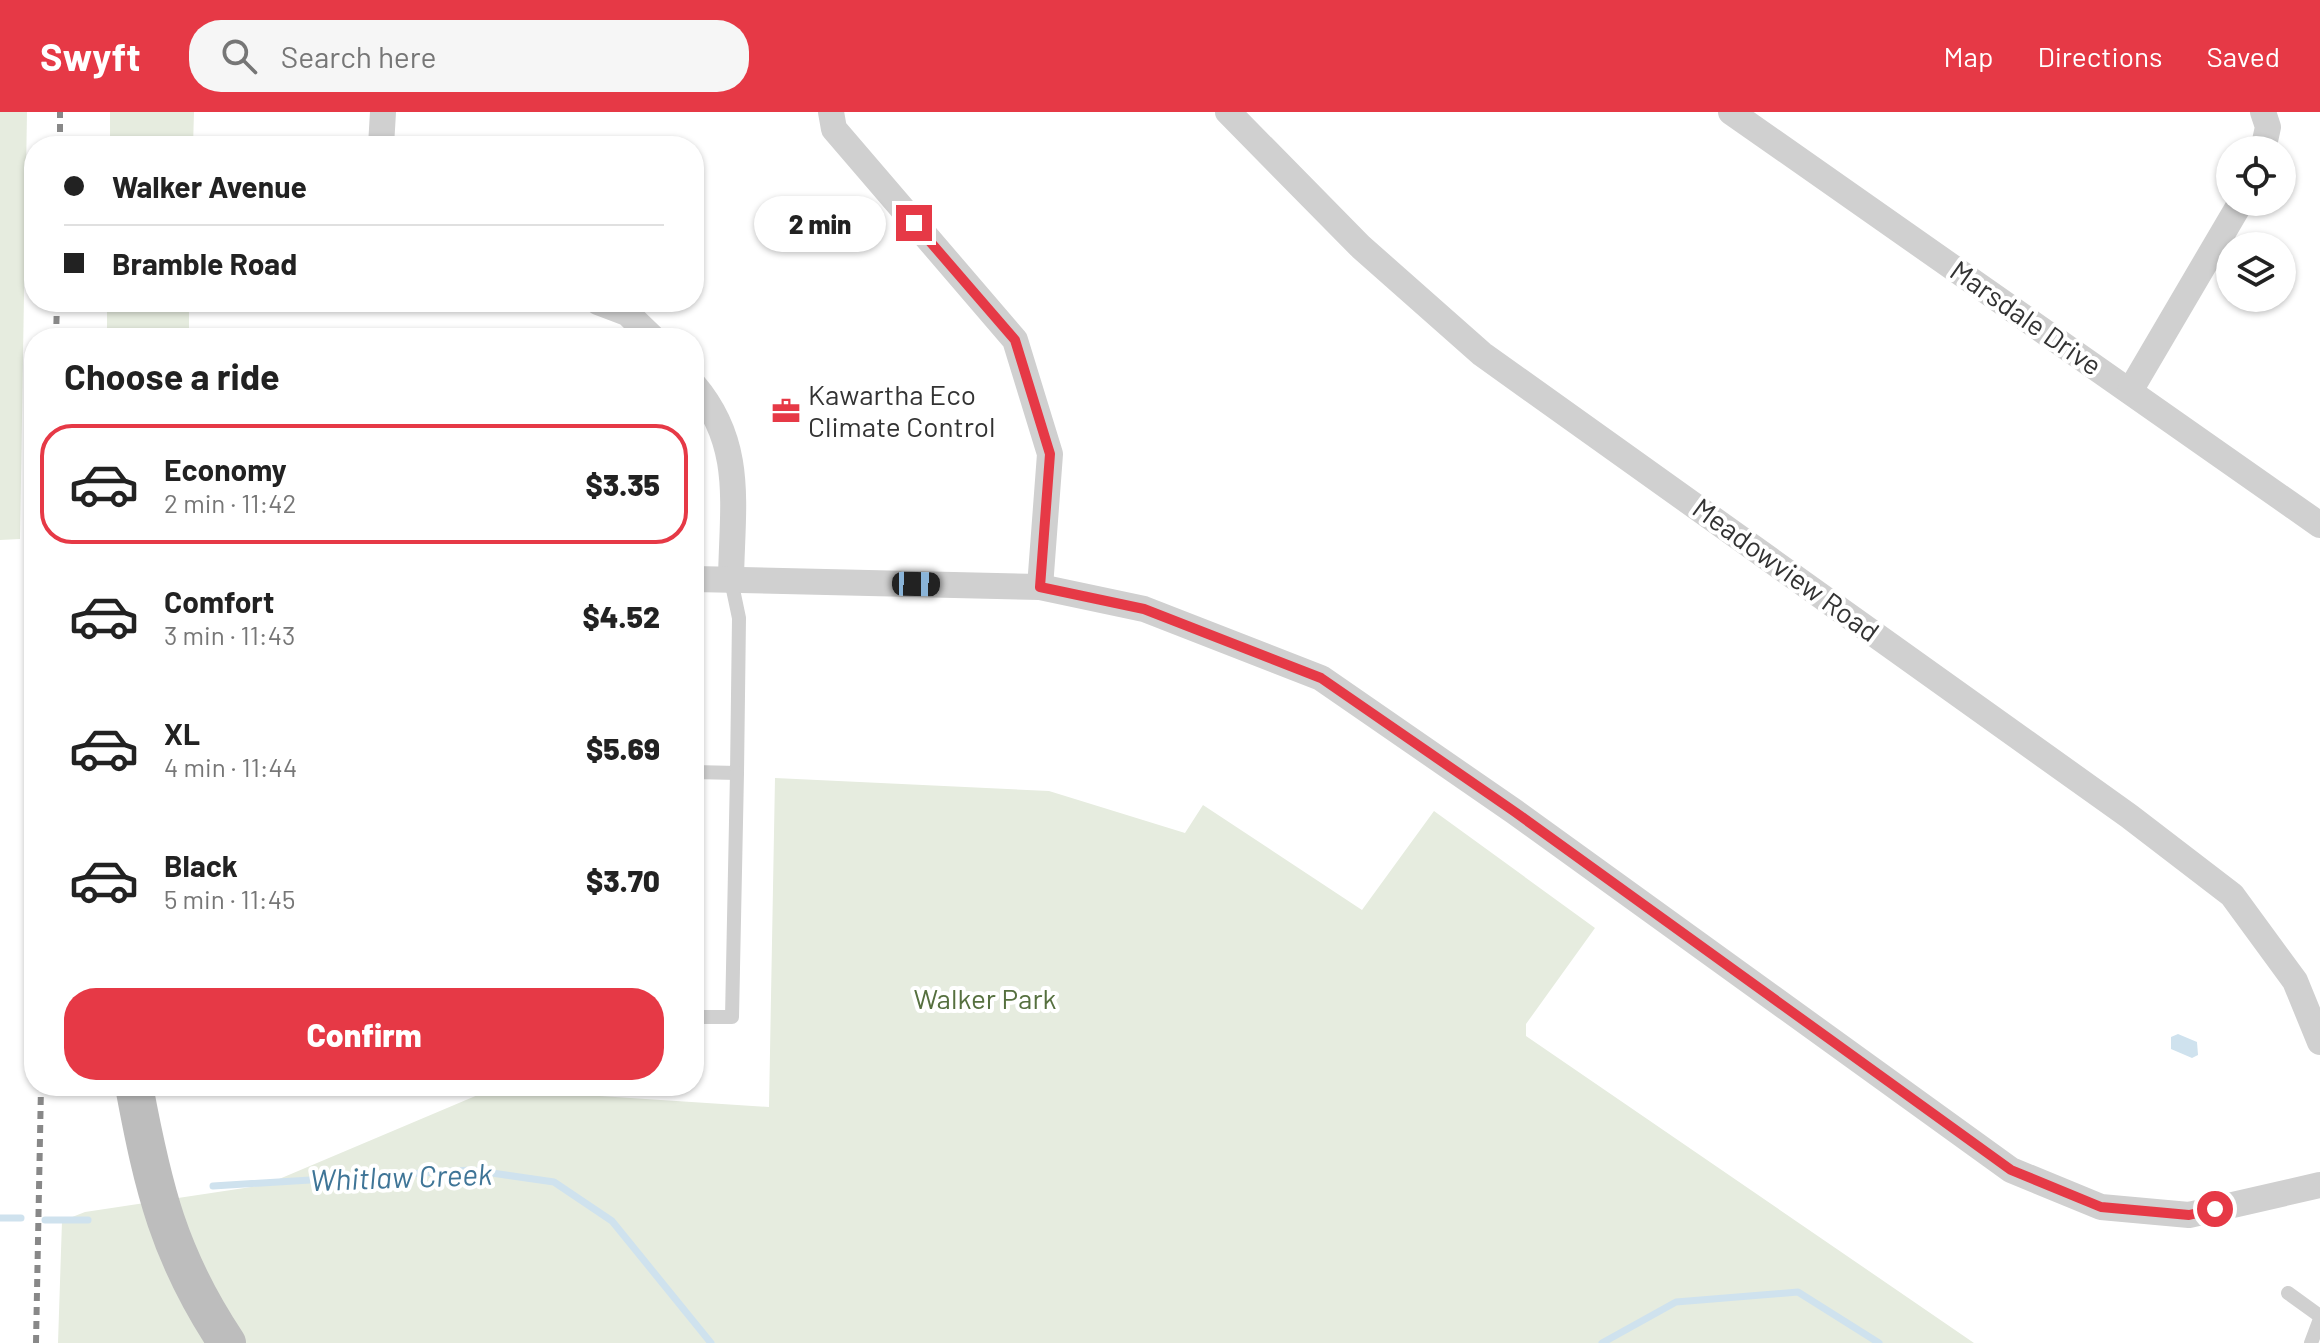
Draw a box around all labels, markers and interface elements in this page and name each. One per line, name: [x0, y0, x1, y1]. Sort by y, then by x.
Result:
search box: [189, 20, 749, 92]
text: Swyft: [40, 33, 141, 79]
icon: search: [217, 34, 261, 78]
text: Search here: [281, 38, 437, 74]
text: Map: [1944, 39, 1993, 73]
text: Directions: [2037, 39, 2163, 73]
text: Saved: [2207, 39, 2280, 73]
map controls: [2216, 136, 2296, 312]
button: locate: [2216, 136, 2296, 216]
text: Walker Avenue: [112, 168, 307, 204]
callout: 2 min: [754, 195, 886, 251]
route end: [896, 205, 932, 241]
text: 2 min: [789, 208, 851, 239]
button: layers: [2216, 232, 2296, 312]
text: Bramble Road: [112, 245, 297, 281]
street label: Marsdale Drive: [1944, 253, 2109, 382]
text: Choose a ride: [64, 354, 280, 397]
place label: Kawartha Eco Climate Control: [808, 377, 996, 443]
office icon: Kawartha Eco Climate Control: [771, 396, 801, 426]
icon: car: [68, 448, 140, 520]
text: Economy: [164, 451, 287, 487]
text: $3.35: [585, 466, 660, 502]
text: 2 min · 11:42: [164, 487, 297, 518]
street label: Meadowview Road: [1687, 490, 1886, 648]
car: [892, 572, 940, 596]
icon: car: [68, 580, 140, 652]
text: Comfort: [164, 583, 274, 619]
text: $4.52: [583, 598, 660, 634]
text: 3 min · 11:43: [164, 619, 295, 650]
icon: car: [68, 712, 140, 784]
text: XL: [164, 715, 200, 751]
text: $5.69: [586, 730, 660, 766]
text: 4 min · 11:44: [164, 751, 297, 782]
icon: car: [68, 844, 140, 916]
text: Black: [164, 847, 238, 883]
text: $3.70: [586, 862, 660, 898]
text: 5 min · 11:45: [164, 883, 295, 914]
park label: Walker Park: [913, 981, 1057, 1015]
button: Confirm: [64, 988, 664, 1080]
water label: Whitlaw Creek: [309, 1155, 493, 1197]
route start: [2197, 1191, 2233, 1227]

